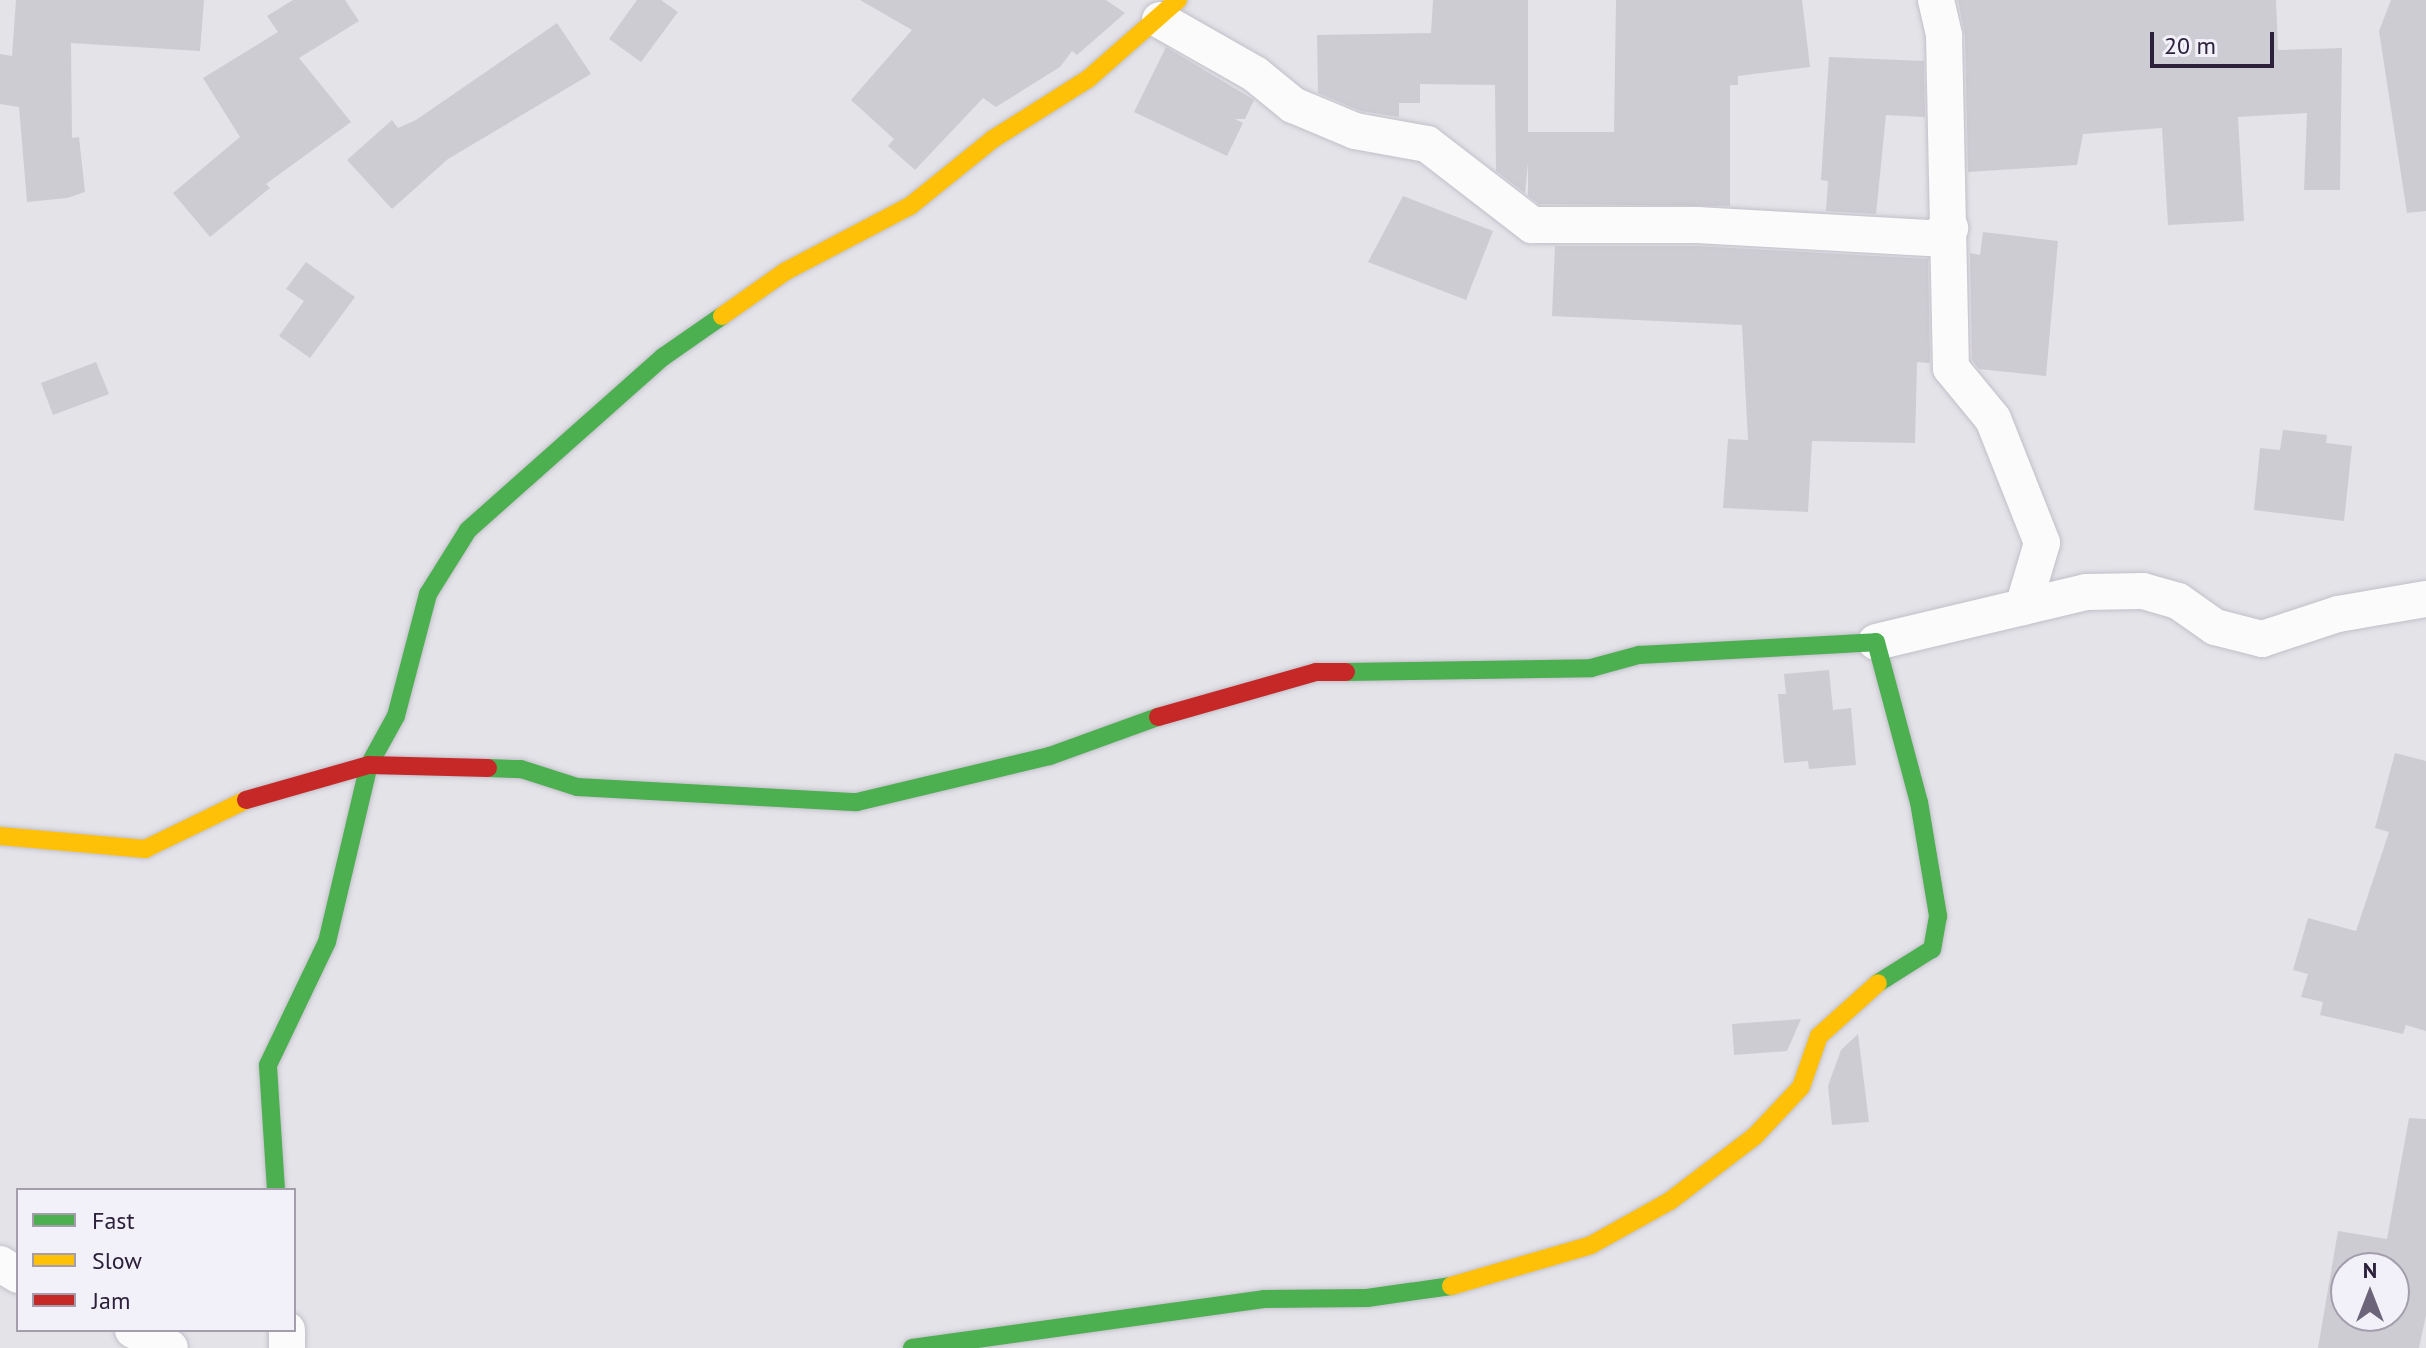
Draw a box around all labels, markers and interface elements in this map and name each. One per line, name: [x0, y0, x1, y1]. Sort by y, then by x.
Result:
scale bar: [2154, 16, 2278, 66]
text: 20 m: [2164, 30, 2216, 61]
legend: [16, 1188, 296, 1332]
text: Fast: [92, 1205, 135, 1236]
text: Slow: [92, 1245, 142, 1276]
north arrow: [2330, 1252, 2410, 1332]
text: N: [2363, 1256, 2377, 1284]
text: Jam: [92, 1285, 130, 1316]

